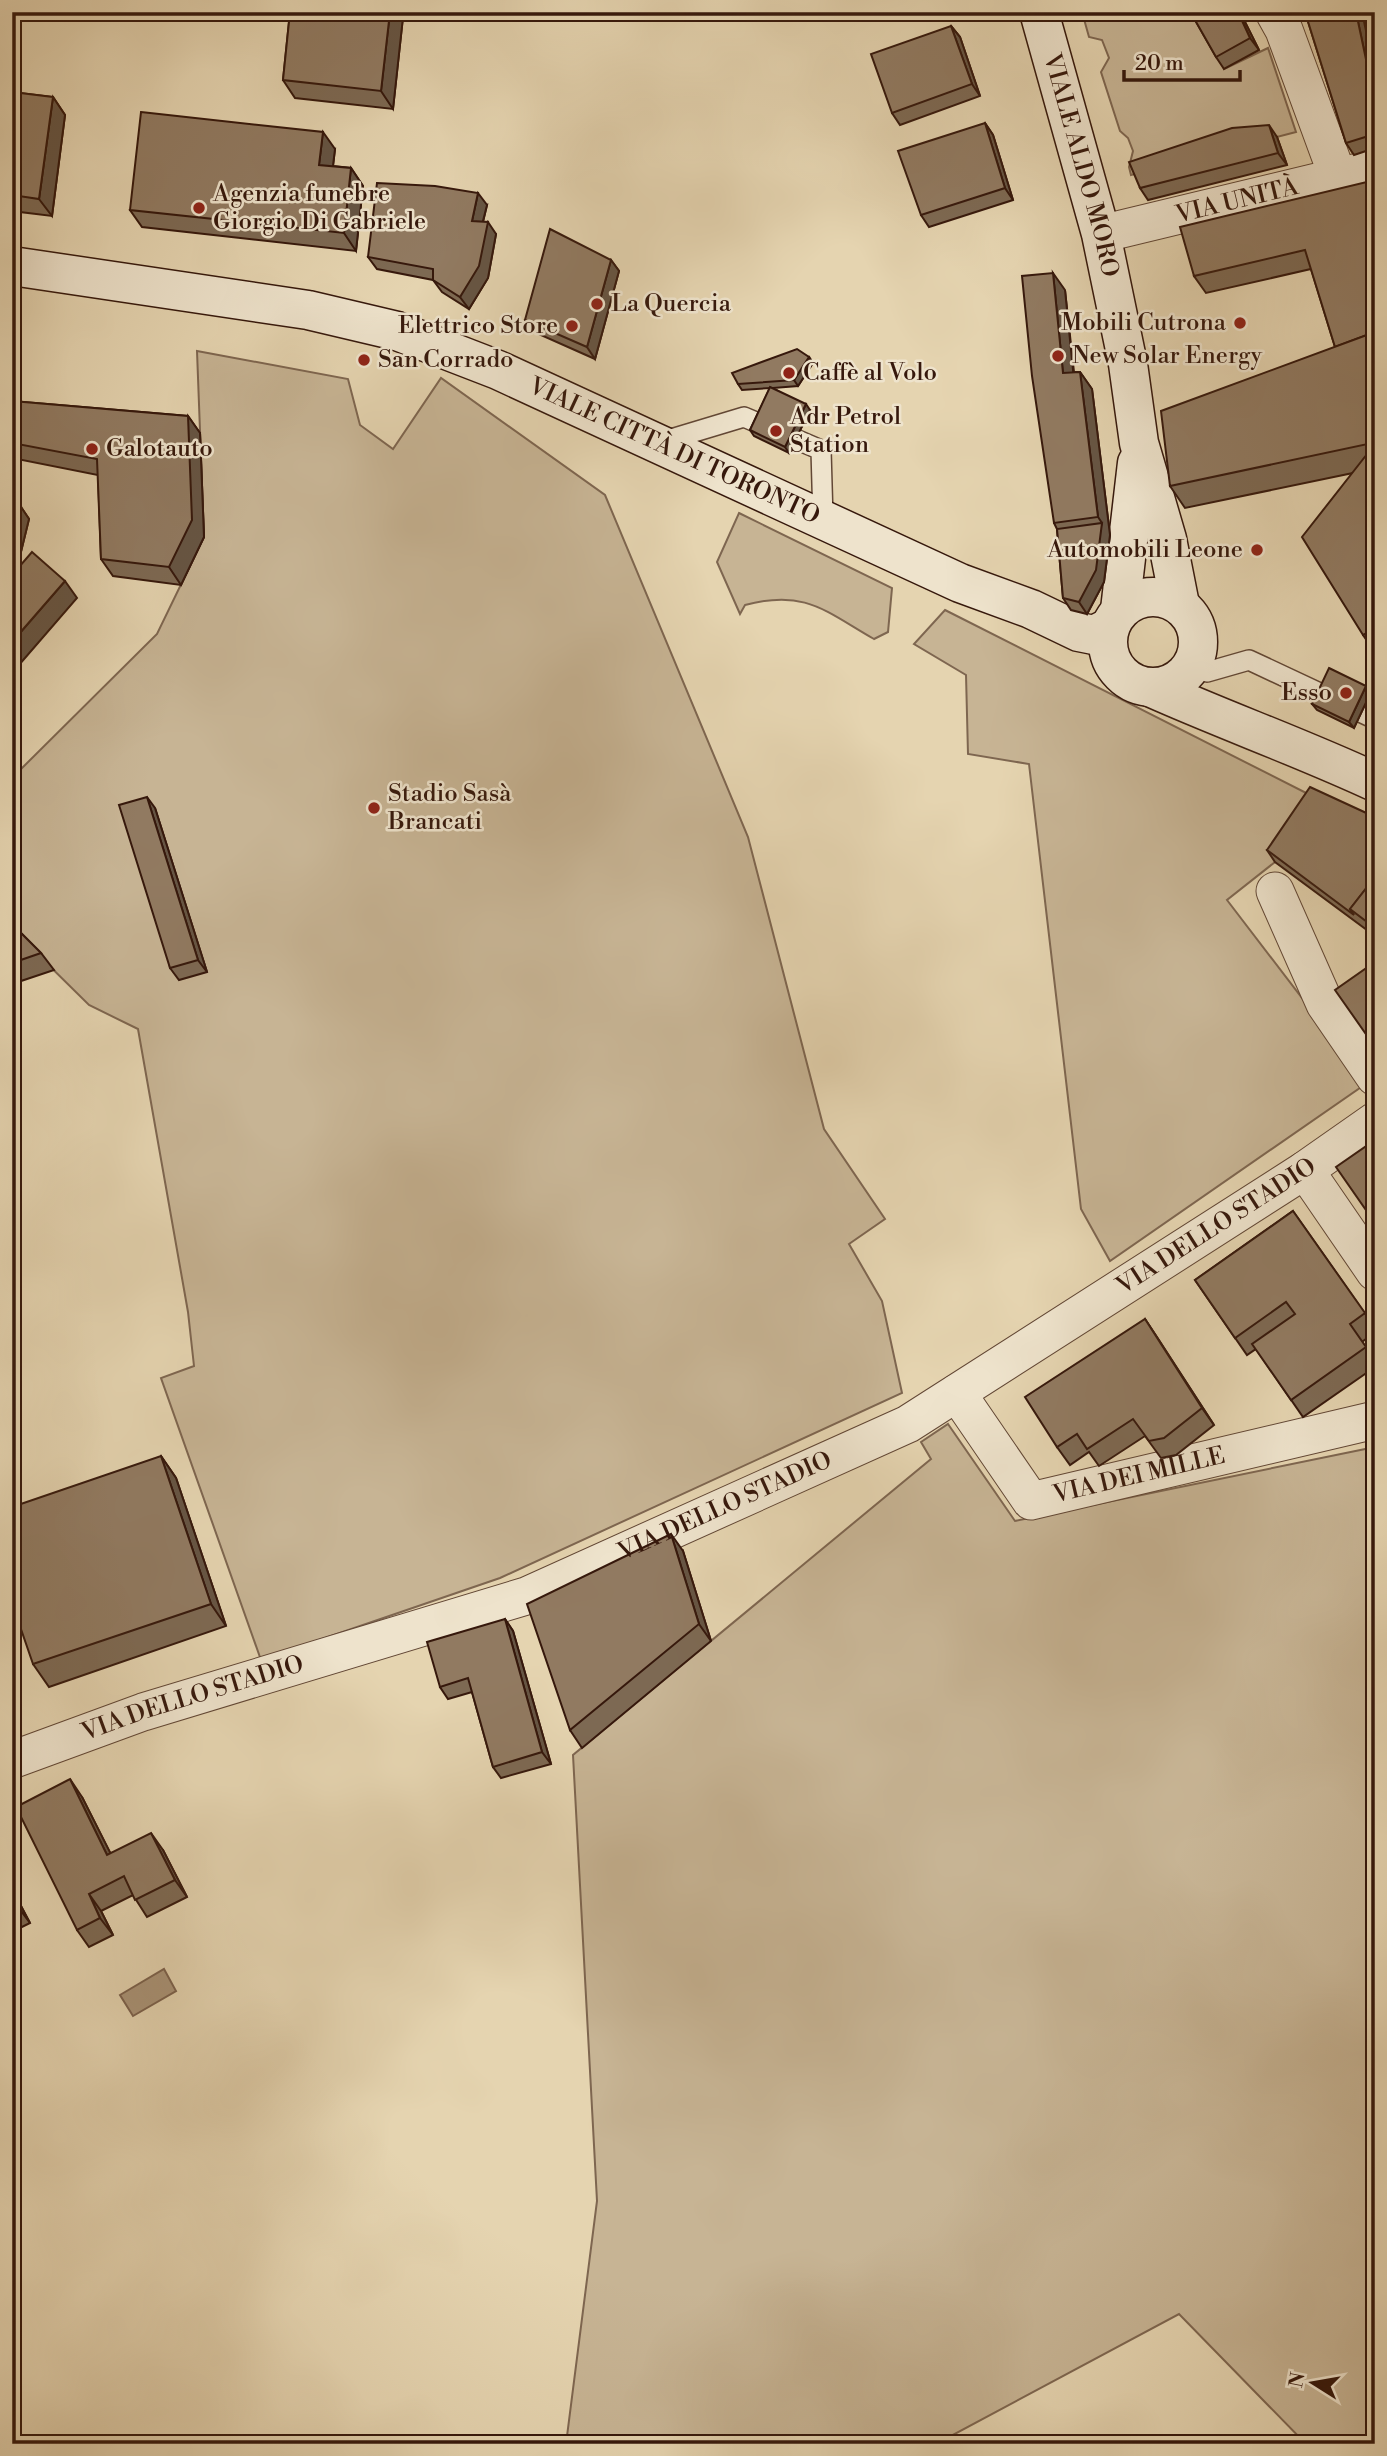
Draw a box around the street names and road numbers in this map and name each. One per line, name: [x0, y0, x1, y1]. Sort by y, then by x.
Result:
street label: VIALE ALDO MORO: [1036, 49, 1125, 280]
street label: VIA UNITÀ: [1172, 171, 1302, 231]
street label: VIALE CITTÀ DI TORONTO: [523, 371, 825, 531]
street label: VIA DELLO STADIO: [1110, 1152, 1322, 1302]
street label: VIA DEI MILLE: [1049, 1441, 1228, 1511]
street label: VIA DELLO STADIO: [613, 1445, 837, 1568]
street label: VIA DELLO STADIO: [77, 1649, 307, 1748]

